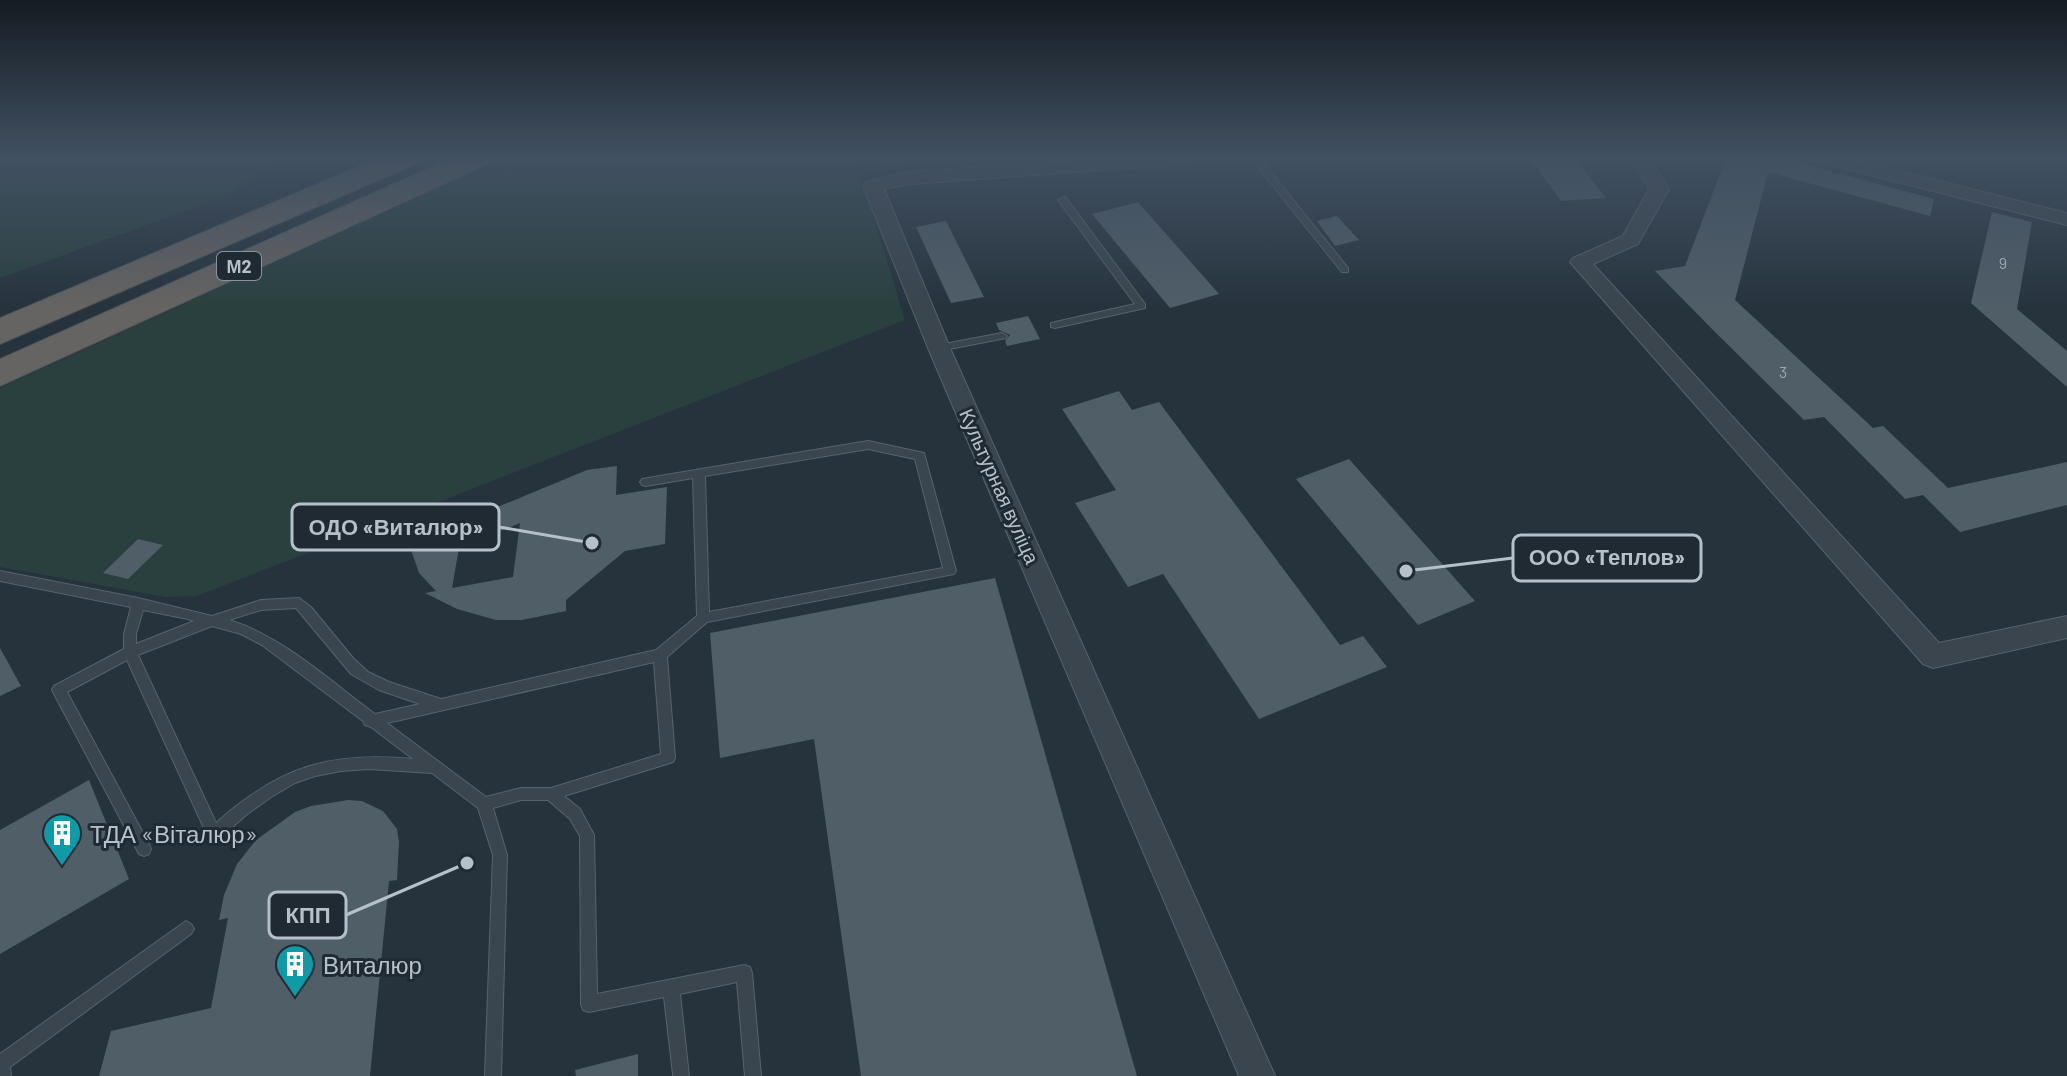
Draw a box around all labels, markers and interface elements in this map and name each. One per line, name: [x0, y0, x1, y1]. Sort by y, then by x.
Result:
road number: М2: [217, 252, 261, 280]
house number: 9: [1999, 253, 2007, 272]
house number: 3: [1779, 362, 1787, 381]
street label: Культурная вуліца: [955, 405, 1045, 568]
callout: ОДО «Виталюр»: [292, 504, 499, 550]
text: ОДО «Виталюр»: [308, 513, 484, 540]
callout: ООО «Теплов»: [1513, 535, 1701, 581]
text: ООО «Теплов»: [1529, 543, 1685, 569]
building icon: ТДА «Віталюр»: [41, 812, 83, 867]
place label: ТДА «Віталюр»: [90, 819, 258, 848]
callout: КПП: [269, 892, 346, 938]
text: КПП: [285, 901, 331, 927]
building icon: Виталюр: [274, 943, 316, 998]
place label: Виталюр: [323, 950, 422, 979]

